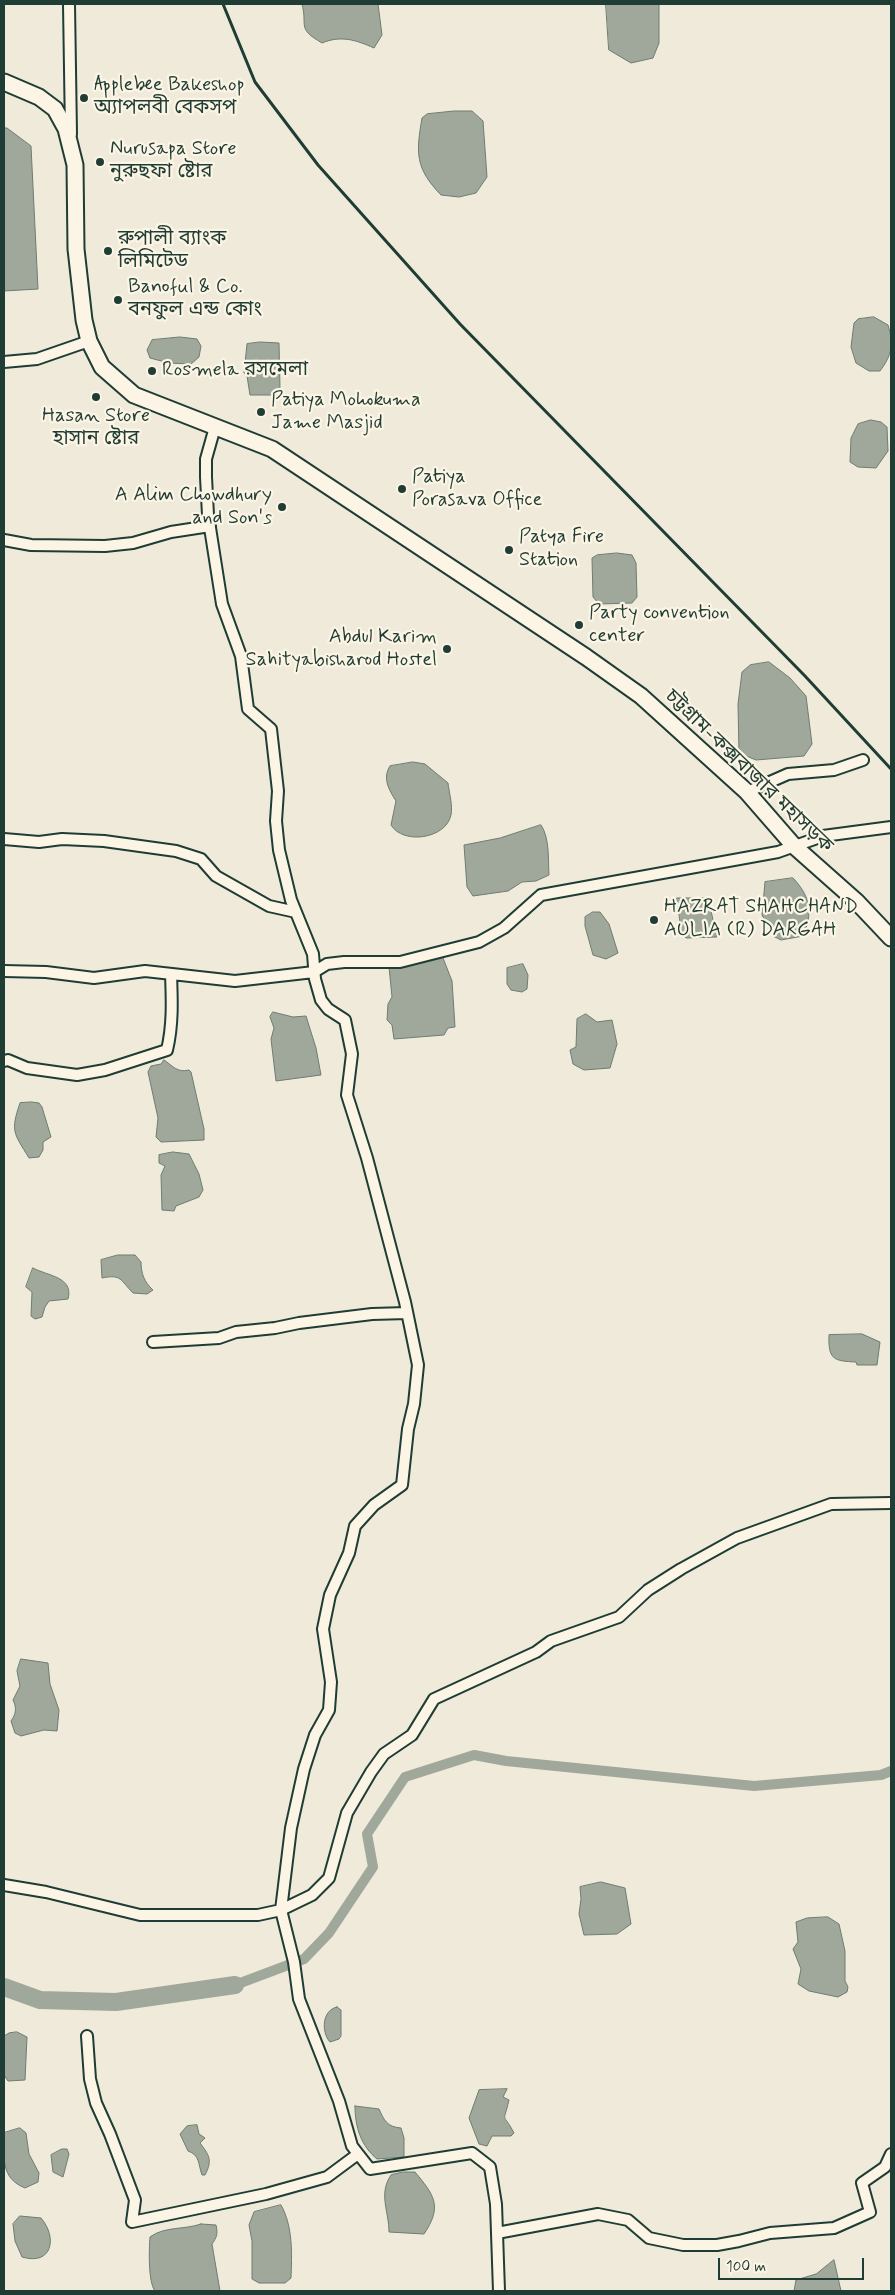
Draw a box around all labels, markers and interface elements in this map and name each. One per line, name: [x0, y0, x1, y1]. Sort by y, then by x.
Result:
place label: Applebee Bakeshop অ্যাপলবী বেকসপ: [94, 74, 244, 121]
marker: Applebee Bakeshop অ্যাপলবী বেকসপ: [78, 92, 90, 104]
place label: Nurusapa Store নুরুছফা ষ্টোর: [110, 138, 237, 185]
marker: Nurusapa Store নুরুছফা ষ্টোর: [94, 156, 106, 168]
place label: রুপালী ব্যাংক লিমিটেড: [118, 228, 226, 275]
marker: রুপালী ব্যাংক লিমিটেড: [102, 245, 114, 257]
place label: Banoful & Co. বনফুল এন্ড কোং: [128, 276, 262, 323]
marker: Banoful & Co. বনফুল এন্ড কোং: [112, 294, 124, 306]
place label: Rosmela রসমেলা: [162, 359, 308, 383]
marker: Rosmela রসমেলা: [146, 365, 158, 377]
place label: Patiya Mohokuma Jame Masjid: [271, 389, 421, 436]
marker: Hasan Store হাসান ষ্টোর: [90, 391, 102, 403]
place label: Hasan Store হাসান ষ্টোর: [42, 405, 150, 452]
marker: Patiya Mohokuma Jame Masjid: [255, 406, 267, 418]
place label: Patiya Porasava Office: [412, 466, 542, 513]
marker: Patiya Porasava Office: [396, 483, 408, 495]
place label: A Alim Chowdhury and Son's: [115, 484, 272, 531]
marker: A Alim Chowdhury and Son's: [276, 501, 288, 513]
place label: Patya Fire Station: [519, 526, 604, 573]
marker: Patya Fire Station: [503, 544, 515, 556]
place label: Party convention center: [589, 602, 730, 649]
marker: Party convention center: [573, 619, 585, 631]
place label: Abdul Karim Sahityabisharod Hostel: [246, 626, 437, 673]
marker: Abdul Karim Sahityabisharod Hostel: [441, 643, 453, 655]
street label: চট্টগ্রাম-কক্সবাজার মহাসড়ক: [659, 685, 837, 859]
place label: HAZRAT SHAHCHAND AULIA (R) DARGAH: [664, 896, 858, 943]
marker: HAZRAT SHAHCHAND AULIA (R) DARGAH: [648, 914, 660, 926]
scale bar: [720, 2248, 866, 2280]
text: 100 m: [726, 2257, 766, 2277]

